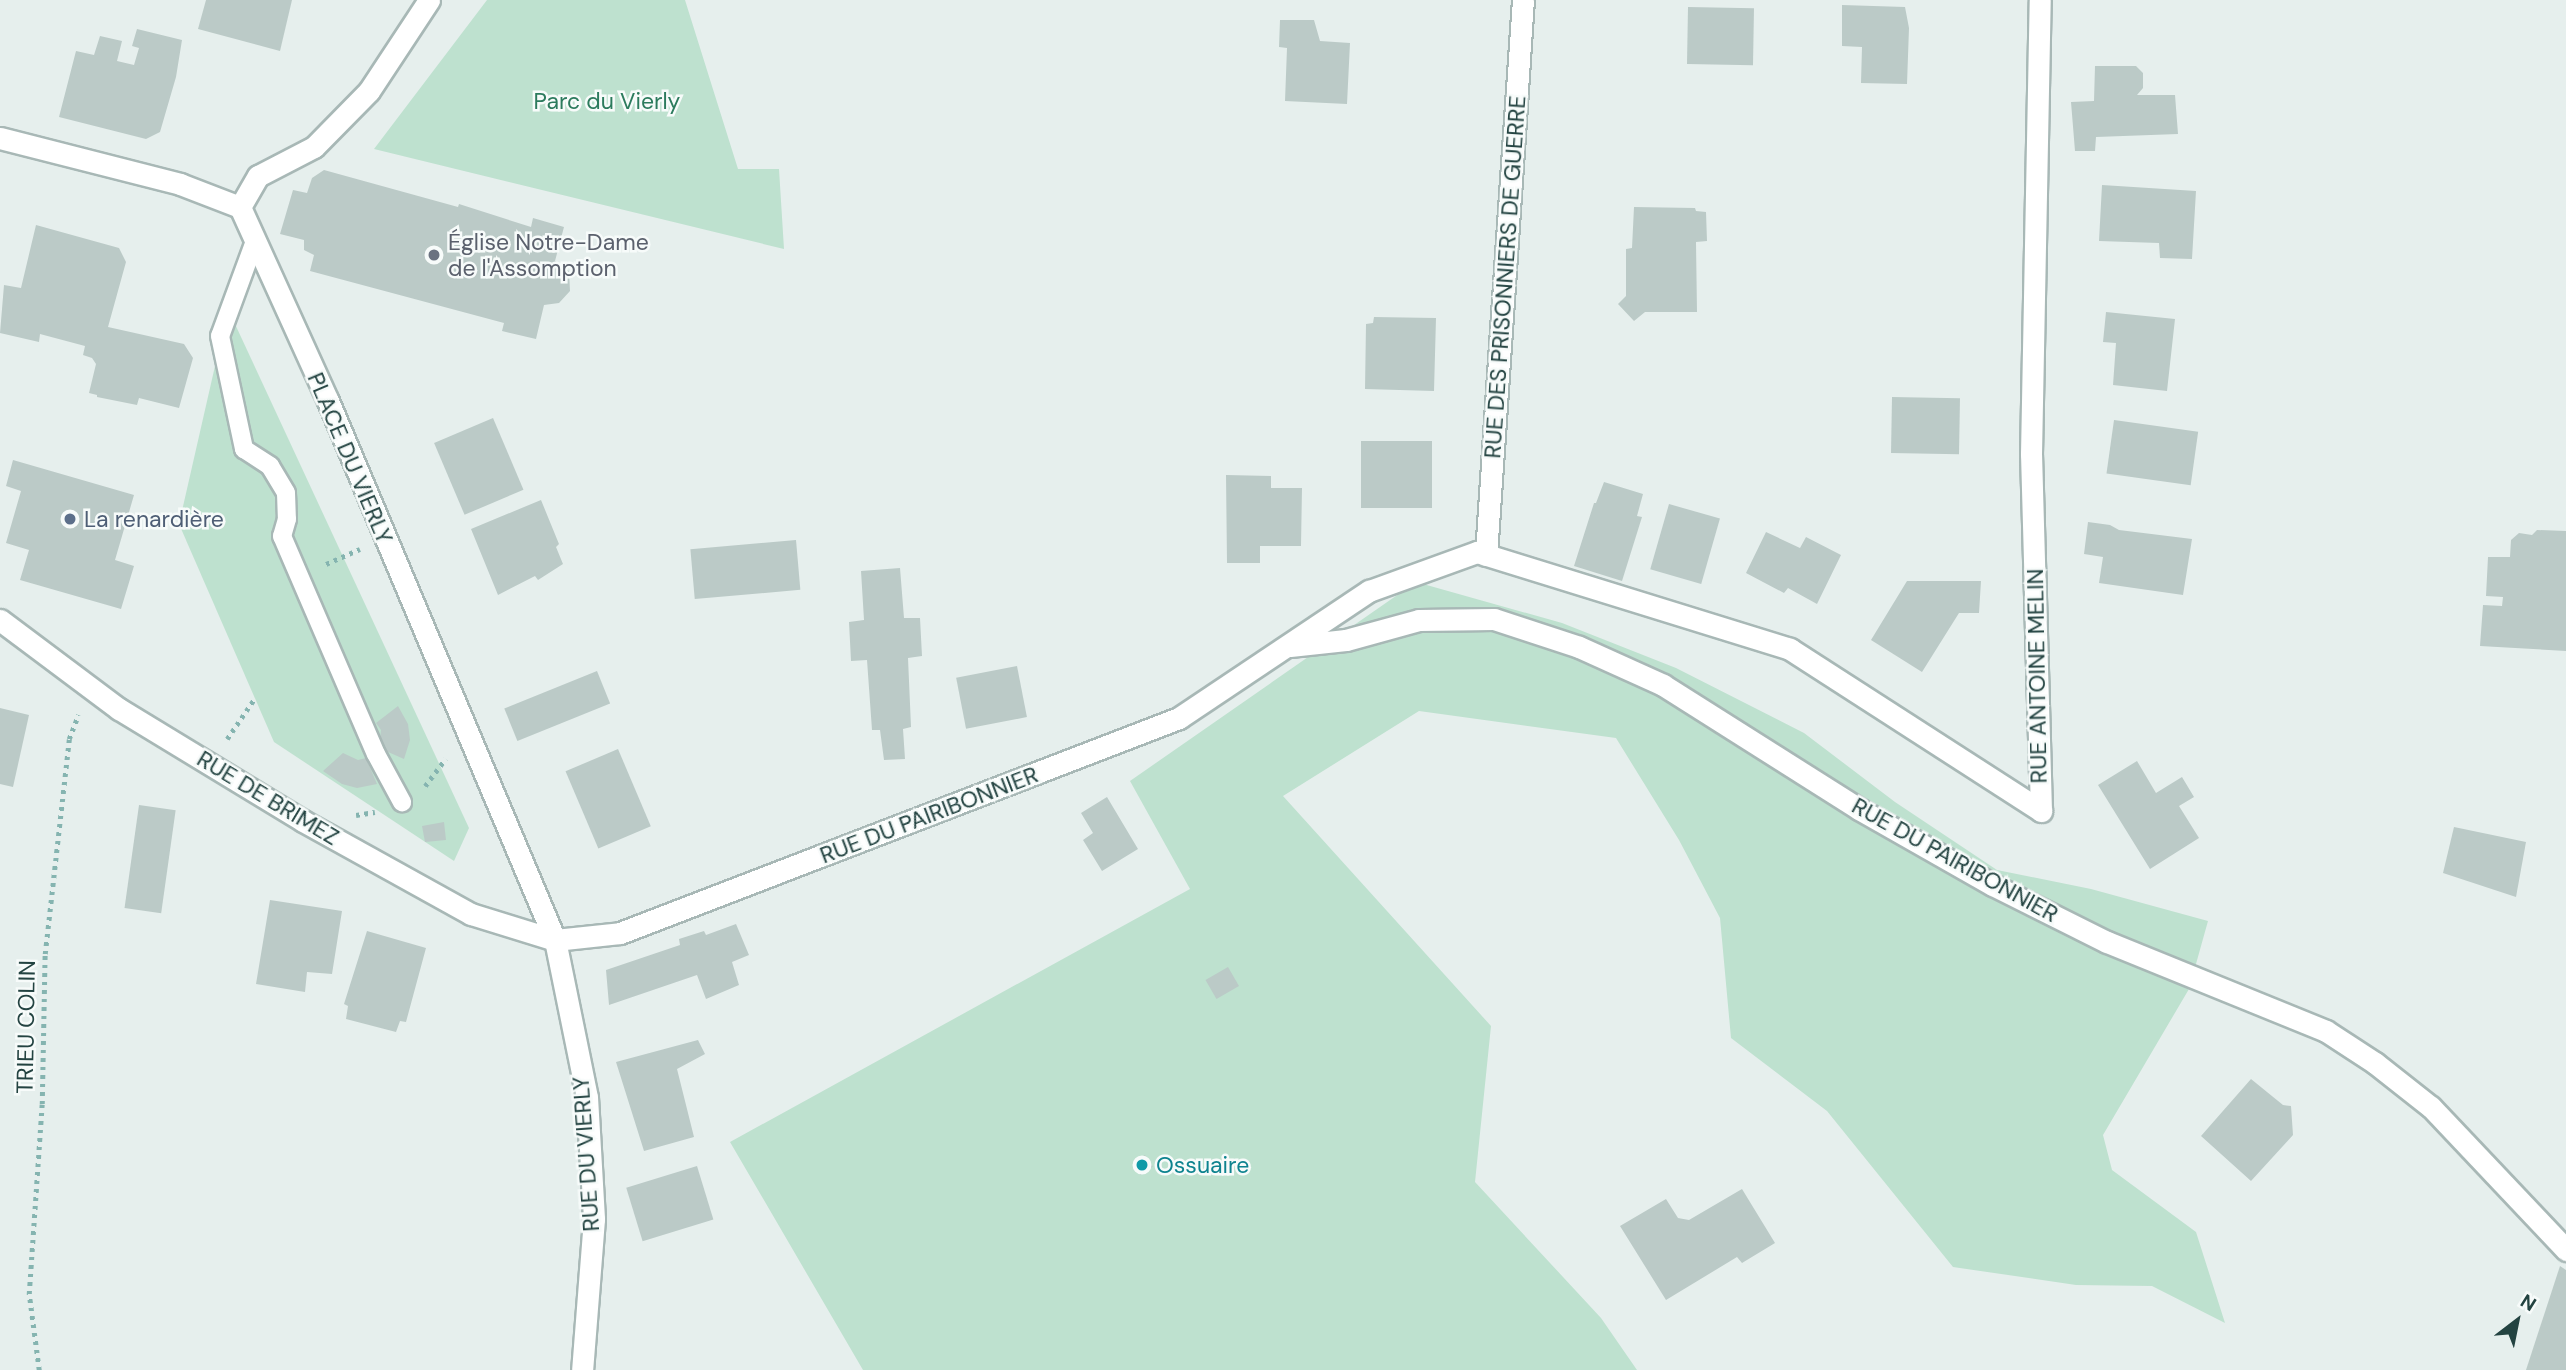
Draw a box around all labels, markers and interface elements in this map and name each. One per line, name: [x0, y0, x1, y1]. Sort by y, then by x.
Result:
park label: Parc du Vierly: [534, 87, 680, 115]
street label: RUE DES PRISONNIERS DE GUERRE: [1479, 95, 1531, 459]
place label: Église Notre-Dame de l'Assomption: [448, 228, 649, 282]
marker: Église Notre-Dame de l'Assomption: [426, 247, 442, 263]
street label: PLACE DU VIERLY: [302, 368, 398, 548]
place label: La renardière: [84, 505, 224, 533]
marker: La renardière: [62, 511, 78, 527]
street label: RUE ANTOINE MELIN: [2021, 568, 2053, 784]
street label: RUE DE BRIMEZ: [192, 745, 344, 851]
street label: RUE DU PAIRIBONNIER: [816, 761, 1042, 869]
street label: RUE DU PAIRIBONNIER: [1847, 792, 2063, 928]
street label: TRIEU COLIN: [11, 960, 41, 1094]
street label: RUE DU VIERLY: [567, 1076, 605, 1232]
place label: Ossuaire: [1156, 1151, 1249, 1179]
marker: Ossuaire: [1134, 1157, 1150, 1173]
north arrow: [2482, 1286, 2552, 1356]
text: N: [2516, 1288, 2541, 1317]

